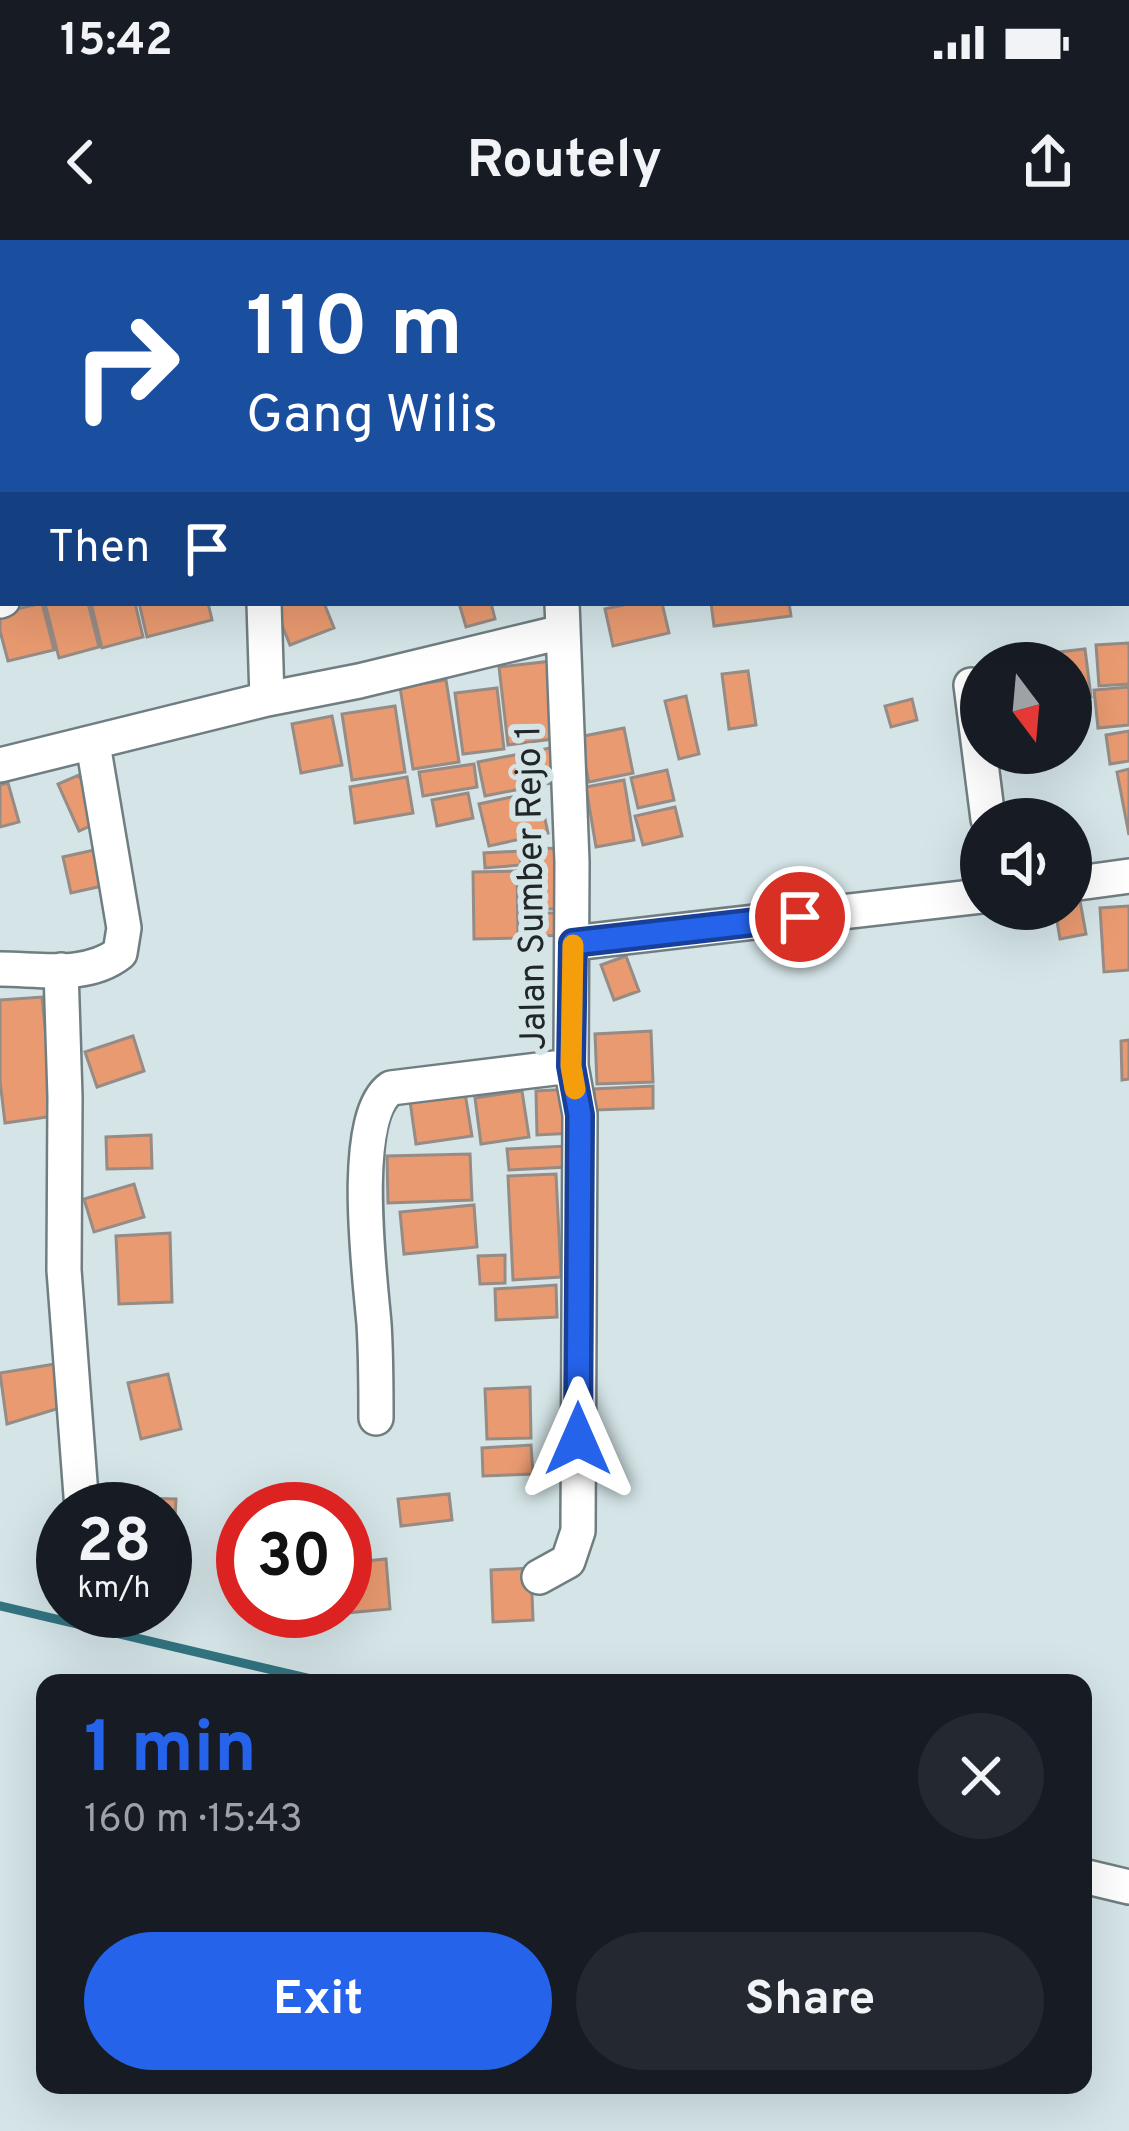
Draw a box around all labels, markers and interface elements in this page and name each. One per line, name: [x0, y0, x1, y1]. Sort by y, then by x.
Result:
text: 15:42: [60, 14, 173, 71]
text: Routely: [467, 128, 662, 197]
icon: back: [48, 129, 114, 195]
icon: share: [1015, 129, 1081, 195]
text: 110 m: [246, 279, 463, 385]
icon: right: [48, 288, 204, 444]
text: Gang Wilis: [246, 383, 498, 452]
icon: arrive: [174, 516, 240, 582]
text: Then: [48, 521, 150, 578]
north arrow: [960, 642, 1092, 774]
map controls: [960, 642, 1092, 930]
street label: Jalan Sumber Rejo 1: [507, 725, 559, 1051]
button: sound: [960, 798, 1092, 930]
pin: [749, 866, 851, 968]
icon: arrive: [767, 884, 833, 950]
position arrow: [515, 1376, 641, 1502]
speed limit sign: 30: [216, 1482, 372, 1638]
text: 28: [77, 1507, 151, 1583]
text: km/h: [78, 1571, 150, 1608]
text: 1 min: [84, 1706, 257, 1798]
button: close: [918, 1713, 1044, 1839]
text: 160 m · 15:43: [84, 1797, 303, 1846]
button: Exit: [84, 1932, 552, 2070]
button: Share: [576, 1932, 1044, 2070]

